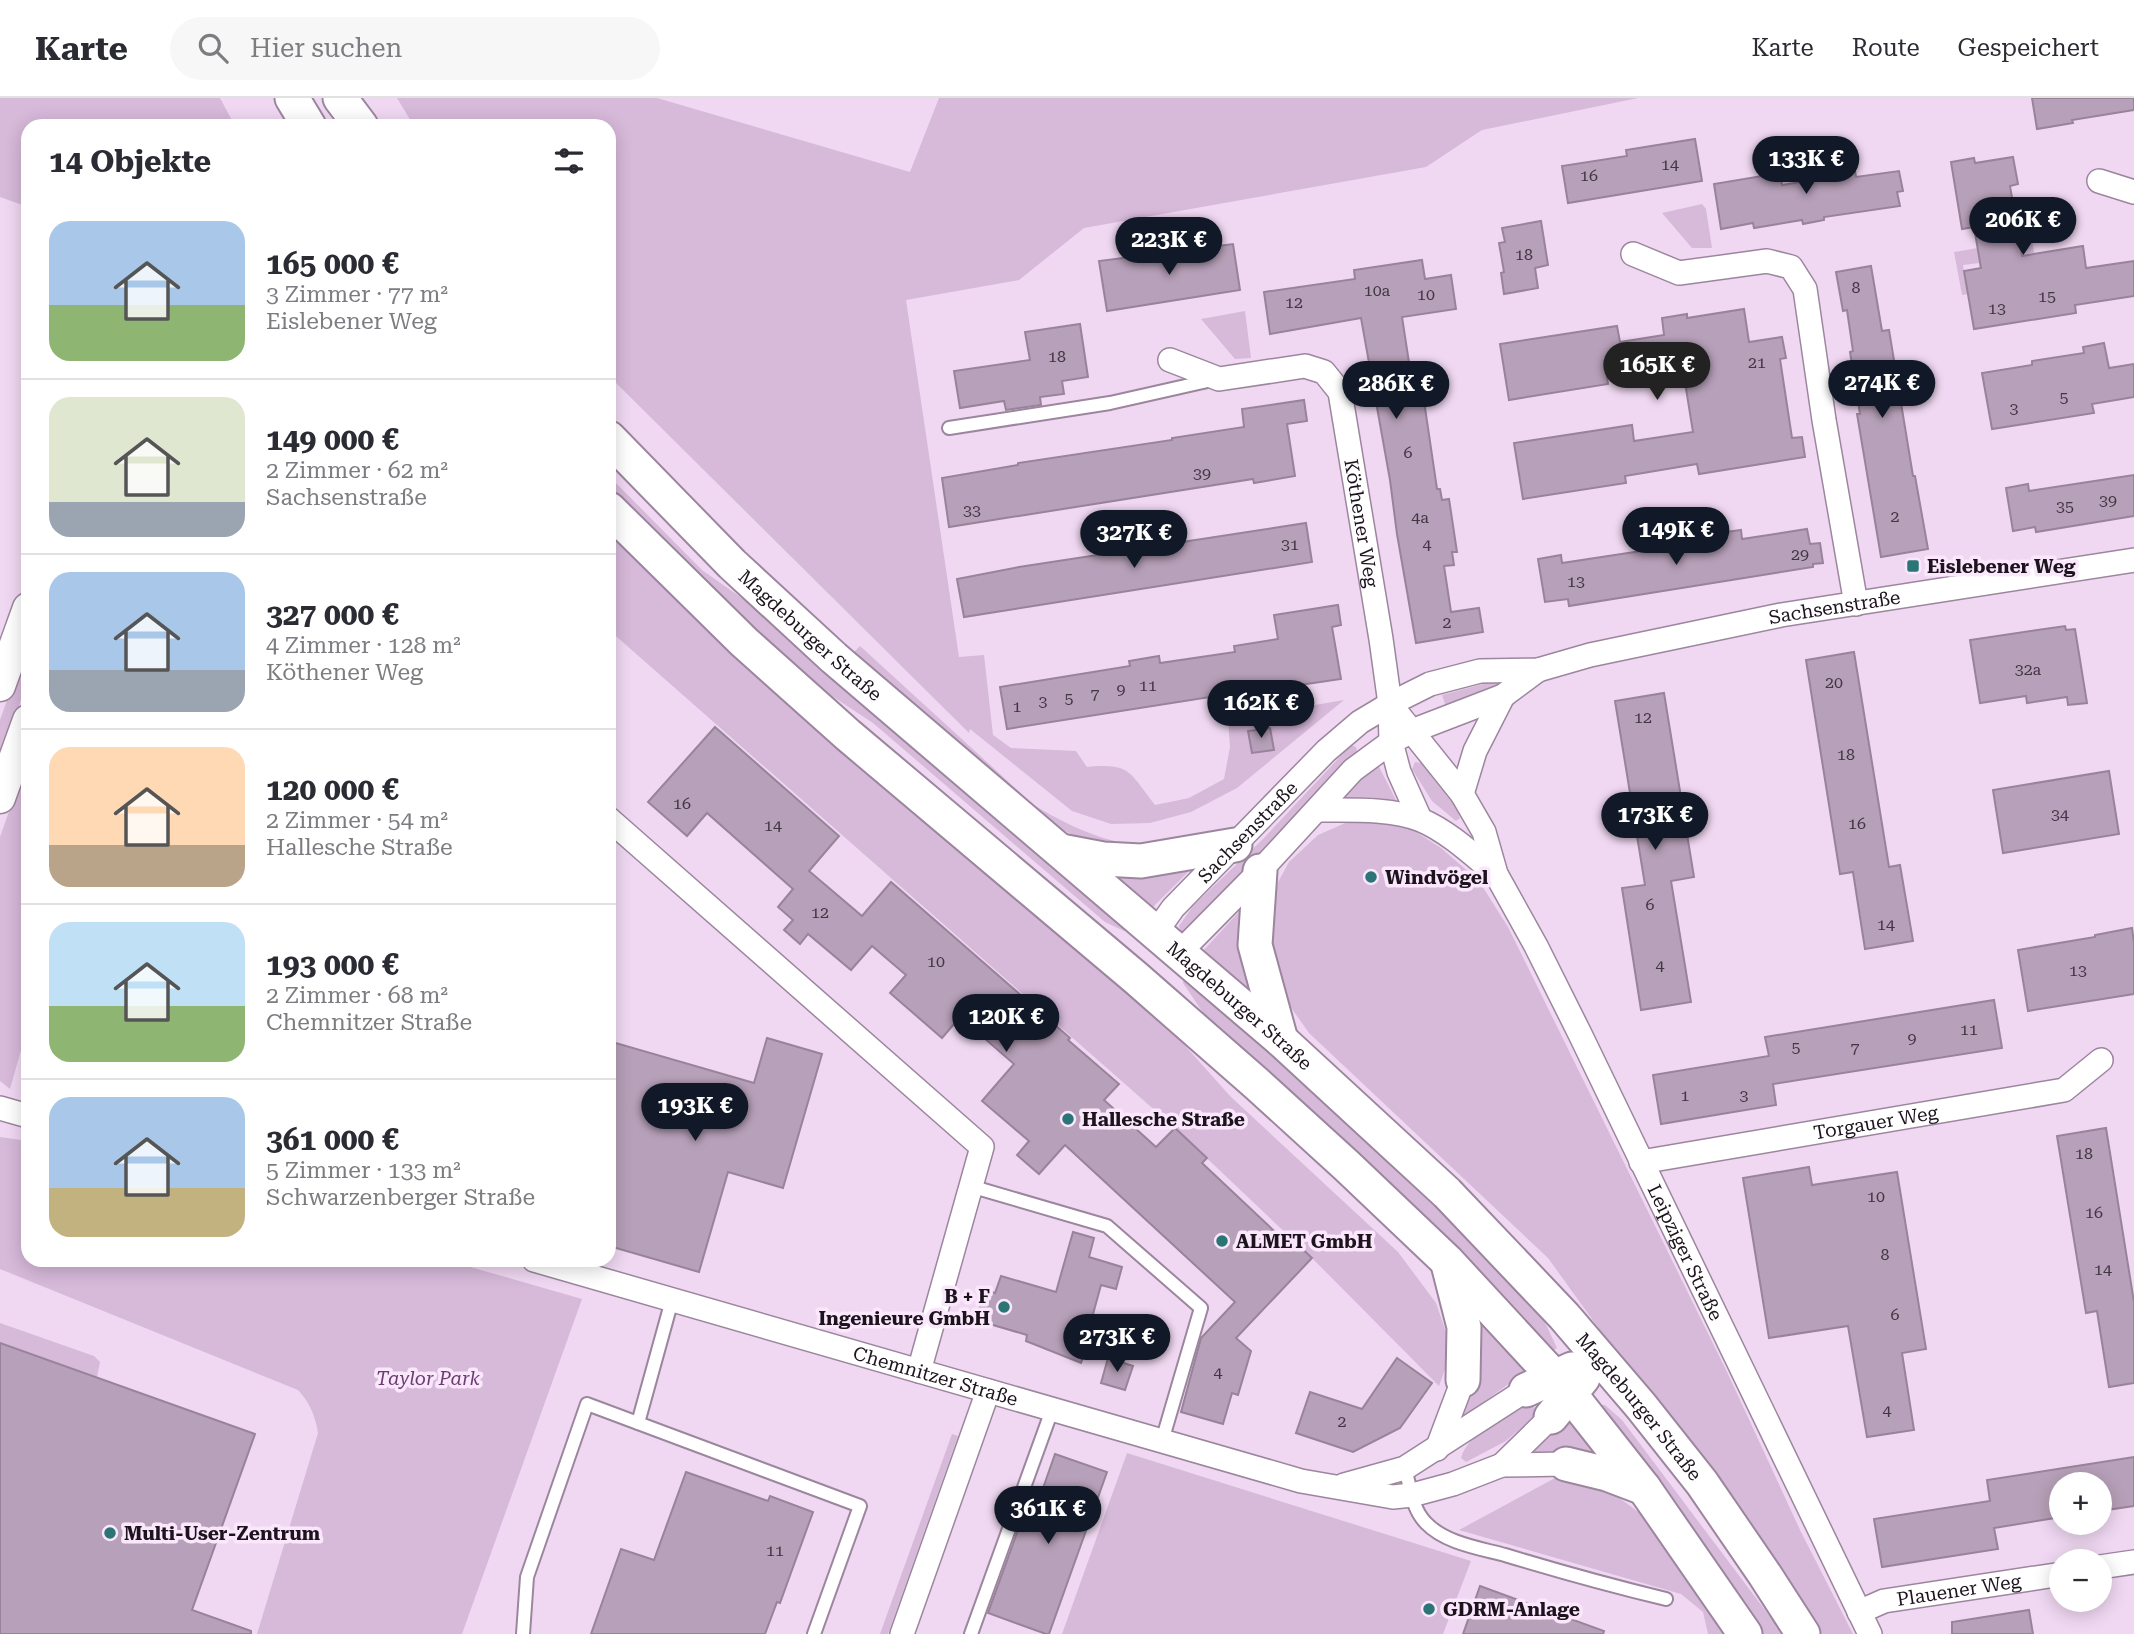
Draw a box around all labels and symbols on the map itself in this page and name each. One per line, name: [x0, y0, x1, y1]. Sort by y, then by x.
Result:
pin: 133K €: [1749, 136, 1863, 196]
house number: 14: [1661, 155, 1679, 174]
house number: 16: [1580, 166, 1598, 185]
pin: 206K €: [1966, 198, 2080, 257]
pin: 223K €: [1112, 218, 1226, 277]
house number: 18: [1515, 245, 1533, 264]
house number: 8: [1852, 278, 1861, 297]
house number: 10a: [1364, 281, 1391, 300]
house number: 10: [1417, 285, 1435, 304]
house number: 15: [2038, 287, 2056, 306]
house number: 12: [1285, 293, 1303, 312]
house number: 13: [1988, 299, 2006, 318]
pin: 165K €: [1600, 342, 1714, 402]
house number: 18: [1048, 347, 1066, 366]
house number: 21: [1748, 353, 1766, 372]
pin: 274K €: [1825, 360, 1939, 420]
pin: 286K €: [1339, 362, 1453, 421]
house number: 5: [2060, 388, 2069, 407]
house number: 3: [2010, 399, 2019, 418]
house number: 6: [1404, 443, 1413, 462]
street label: Köthener Weg: [1339, 457, 1383, 589]
house number: 39: [1193, 464, 1211, 483]
house number: 39: [2099, 491, 2117, 510]
house number: 35: [2056, 497, 2074, 516]
house number: 33: [963, 501, 981, 520]
house number: 2: [1891, 507, 1900, 526]
house number: 4a: [1411, 508, 1429, 527]
pin: 149K €: [1619, 508, 1733, 567]
pin: 327K €: [1077, 510, 1191, 570]
house number: 31: [1281, 535, 1299, 554]
house number: 4: [1423, 535, 1432, 554]
house number: 29: [1791, 545, 1809, 564]
place label: Eislebener Weg: [1927, 555, 2076, 578]
marker: Eislebener Weg: [1905, 558, 1921, 574]
street label: Magdeburger Straße: [734, 565, 887, 706]
house number: 13: [1567, 572, 1585, 591]
street label: Sachsenstraße: [1767, 586, 1902, 629]
house number: 2: [1443, 613, 1452, 632]
house number: 32a: [2015, 660, 2042, 679]
house number: 20: [1825, 673, 1843, 692]
house number: 11: [1139, 676, 1157, 695]
house number: 9: [1117, 680, 1126, 699]
pin: 162K €: [1204, 680, 1318, 740]
house number: 7: [1091, 684, 1100, 703]
house number: 5: [1065, 689, 1074, 708]
house number: 3: [1039, 692, 1048, 711]
house number: 1: [1013, 697, 1022, 716]
house number: 12: [1634, 708, 1652, 727]
house number: 18: [1837, 745, 1855, 764]
street label: Sachsenstraße: [1193, 776, 1302, 888]
pin: 173K €: [1598, 792, 1712, 852]
house number: 16: [673, 794, 691, 813]
house number: 34: [2051, 805, 2069, 824]
house number: 16: [1848, 814, 1866, 833]
house number: 14: [764, 816, 782, 835]
place label: Windvögel: [1385, 866, 1488, 889]
marker: Windvögel: [1363, 869, 1379, 885]
house number: 6: [1646, 895, 1655, 914]
house number: 12: [811, 903, 829, 922]
house number: 14: [1877, 915, 1895, 934]
street label: Magdeburger Straße: [1162, 937, 1317, 1075]
house number: 10: [927, 952, 945, 971]
house number: 4: [1656, 956, 1665, 975]
house number: 13: [2069, 961, 2087, 980]
pin: 120K €: [949, 995, 1063, 1054]
house number: 11: [1960, 1020, 1978, 1039]
house number: 9: [1908, 1029, 1917, 1048]
house number: 5: [1792, 1038, 1801, 1057]
house number: 7: [1851, 1038, 1860, 1057]
pin: 193K €: [638, 1084, 752, 1143]
house number: 1: [1681, 1086, 1690, 1105]
house number: 3: [1740, 1086, 1749, 1105]
street label: Torgauer Weg: [1812, 1101, 1940, 1144]
place label: Hallesche Straße: [1082, 1108, 1245, 1131]
marker: Hallesche Straße: [1060, 1111, 1076, 1127]
house number: 18: [2075, 1144, 2093, 1163]
street label: Leipziger Straße: [1642, 1181, 1728, 1324]
house number: 10: [1867, 1187, 1885, 1206]
house number: 16: [2085, 1203, 2103, 1222]
place label: ALMET GmbH: [1236, 1230, 1373, 1253]
marker: ALMET GmbH: [1214, 1233, 1230, 1249]
house number: 8: [1881, 1245, 1890, 1264]
house number: 14: [2094, 1260, 2112, 1279]
place label: B + F Ingenieure GmbH: [819, 1285, 990, 1330]
marker: B + F Ingenieure GmbH: [996, 1299, 1012, 1315]
house number: 6: [1891, 1305, 1900, 1324]
pin: 273K €: [1060, 1314, 1174, 1374]
street label: Magdeburger Straße: [1571, 1328, 1707, 1485]
street label: Chemnitzer Straße: [850, 1342, 1021, 1411]
house number: 4: [1214, 1363, 1223, 1382]
park label: Taylor Park: [376, 1367, 481, 1390]
house number: 4: [1883, 1401, 1892, 1420]
house number: 2: [1338, 1412, 1347, 1431]
pin: 361K €: [991, 1486, 1105, 1546]
place label: Multi-User-Zentrum: [124, 1522, 321, 1545]
marker: Multi-User-Zentrum: [102, 1525, 118, 1541]
house number: 11: [766, 1541, 784, 1560]
street label: Plauener Weg: [1895, 1569, 2023, 1611]
place label: GDRM-Anlage: [1443, 1598, 1580, 1621]
marker: GDRM-Anlage: [1421, 1601, 1437, 1617]

